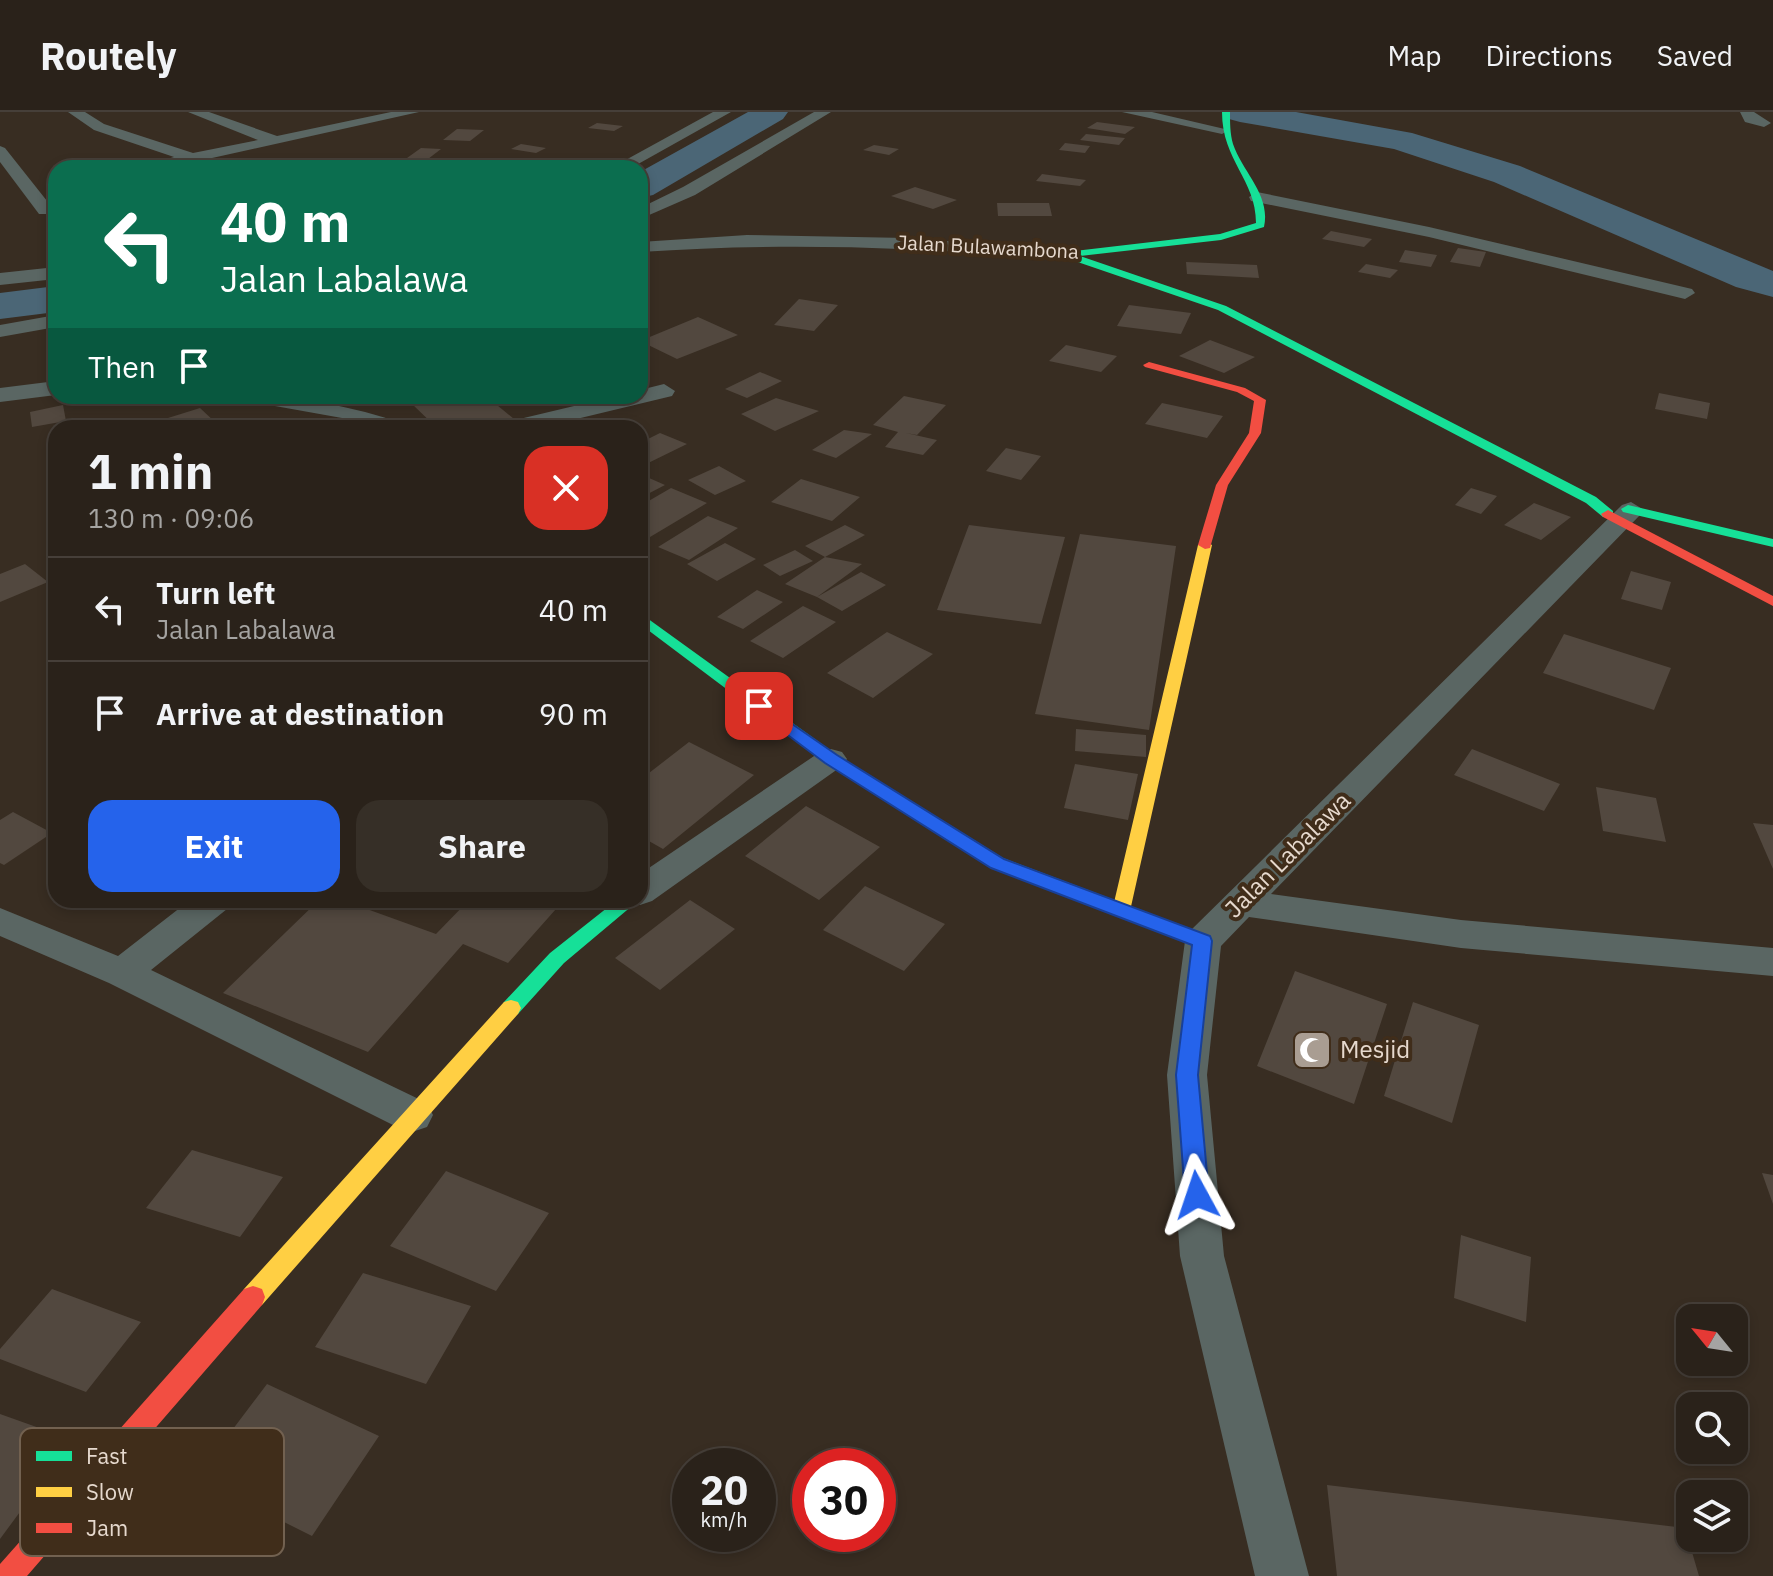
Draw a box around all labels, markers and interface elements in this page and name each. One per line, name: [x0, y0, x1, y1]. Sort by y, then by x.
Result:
text: Routely: [40, 31, 176, 80]
text: Map: [1387, 37, 1441, 74]
text: Directions: [1485, 37, 1613, 74]
text: Saved: [1657, 37, 1733, 74]
text: 40 m: [220, 185, 350, 257]
icon: left: [88, 192, 192, 296]
street label: Jalan Bulawambona: [897, 228, 1080, 265]
text: Jalan Labalawa: [220, 255, 468, 302]
icon: arrive: [172, 344, 216, 388]
text: Then: [88, 347, 156, 386]
text: 1 min: [88, 440, 213, 502]
button: close: [524, 446, 608, 530]
text: 130 m · 09:06: [88, 501, 254, 535]
text: Turn left: [156, 573, 275, 612]
icon: left: [88, 587, 132, 631]
text: 40 m: [539, 590, 608, 629]
text: Jalan Labalawa: [156, 612, 335, 646]
pin: [725, 672, 793, 740]
icon: arrive: [737, 684, 781, 728]
icon: arrive: [88, 691, 132, 735]
text: Arrive at destination: [156, 694, 444, 733]
text: 90 m: [539, 694, 608, 733]
street label: Jalan Labalawa: [1217, 784, 1357, 924]
button: Exit: [88, 800, 340, 892]
button: Share: [356, 800, 608, 892]
mosque icon: Mesjid: [1291, 1029, 1333, 1071]
place label: Mesjid: [1340, 1033, 1410, 1065]
position arrow: [1155, 1153, 1239, 1237]
north arrow: [1676, 1304, 1748, 1376]
map controls: [1676, 1304, 1748, 1552]
button: search: [1676, 1392, 1748, 1464]
legend: [20, 1428, 284, 1556]
text: Fast: [86, 1441, 127, 1470]
speed limit sign: 30: [792, 1448, 896, 1552]
text: 20: [700, 1464, 748, 1516]
text: Slow: [86, 1477, 134, 1506]
button: layers: [1676, 1480, 1748, 1552]
text: km/h: [700, 1506, 748, 1533]
text: Jam: [86, 1513, 128, 1542]

